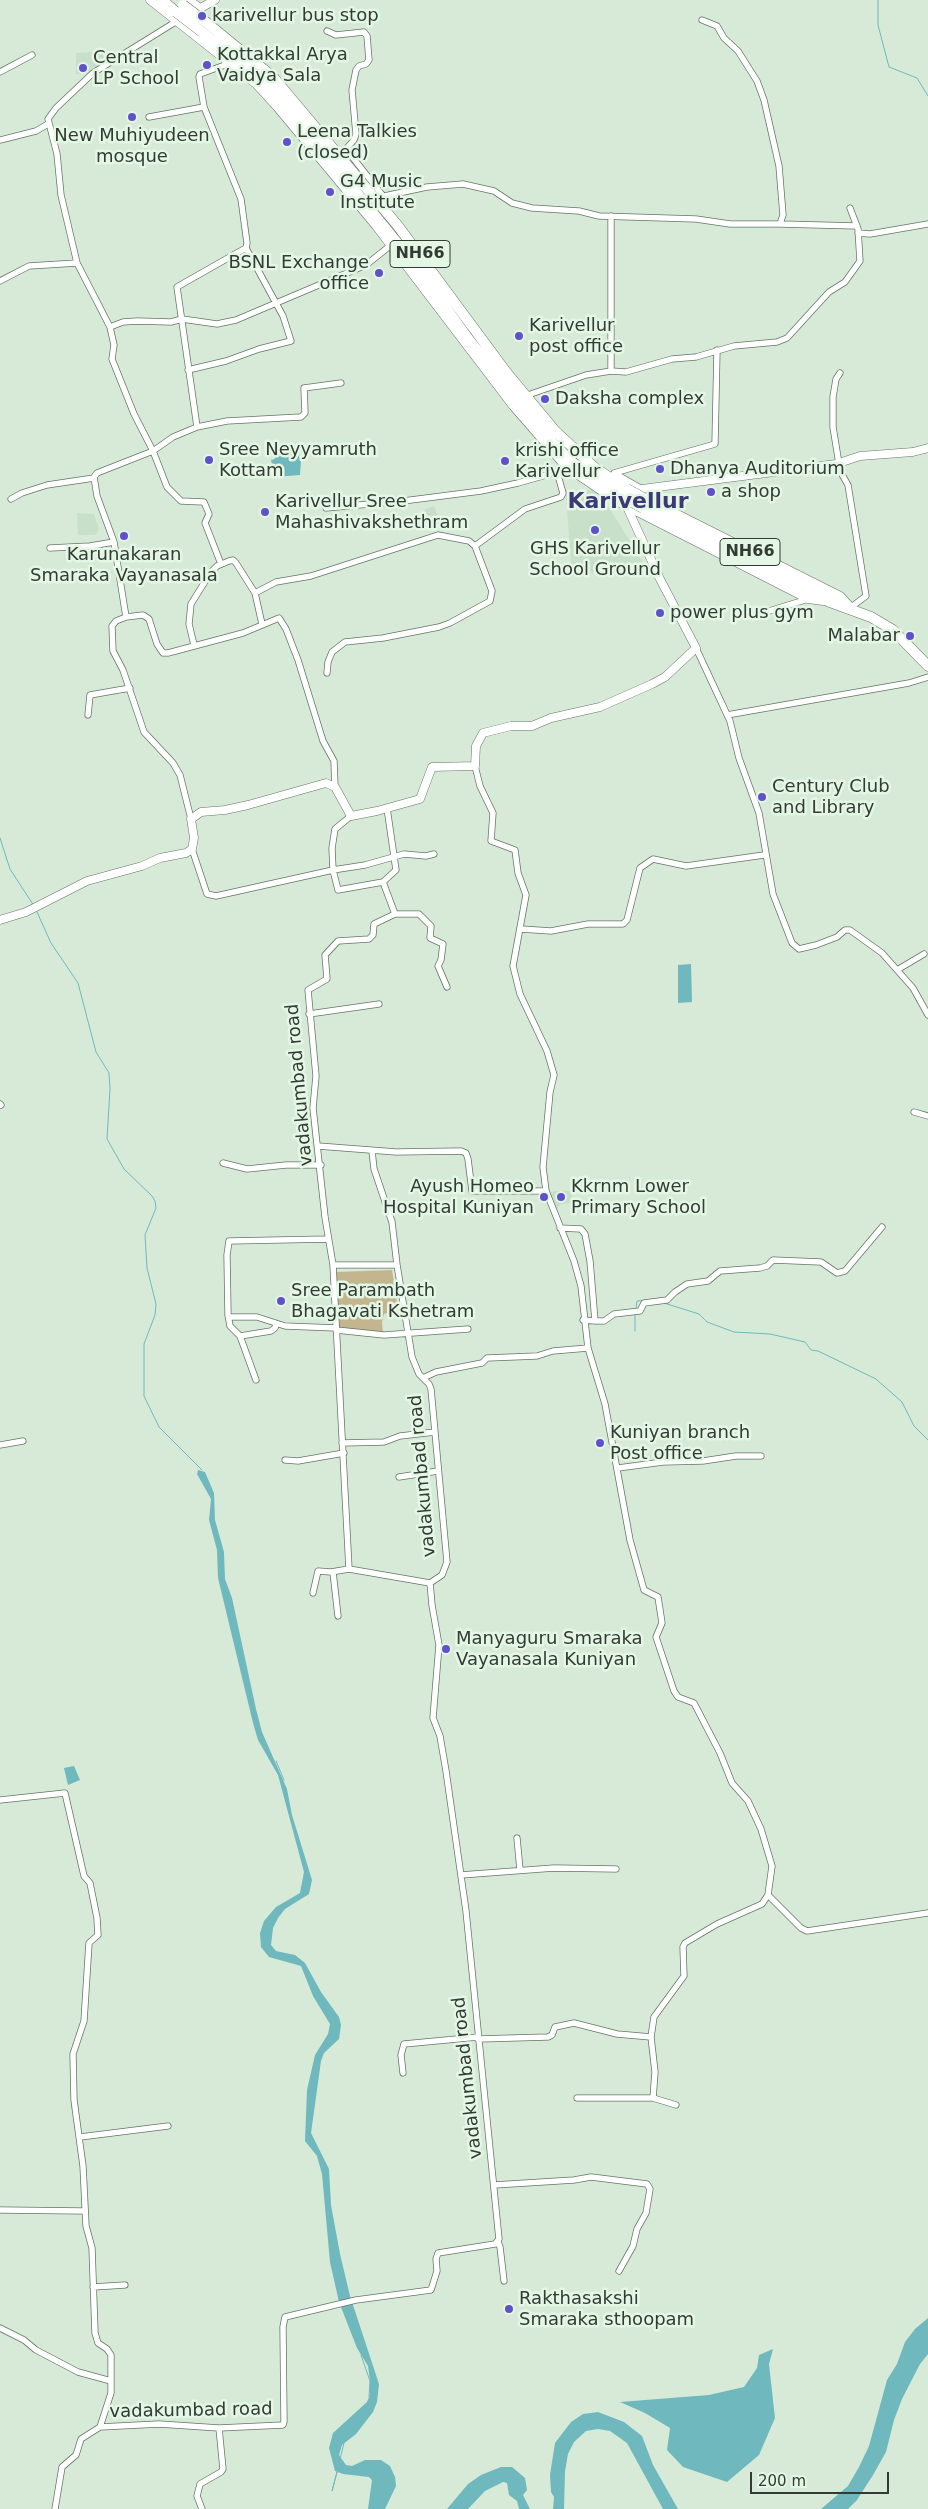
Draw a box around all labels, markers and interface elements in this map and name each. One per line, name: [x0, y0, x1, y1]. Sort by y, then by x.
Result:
place label: karivellur bus stop: [212, 5, 379, 27]
marker: karivellur bus stop: [196, 10, 208, 22]
place label: Kottakkal Arya Vaidya Sala: [217, 44, 348, 86]
place label: Central LP School: [93, 47, 179, 90]
marker: Kottakkal Arya Vaidya Sala: [201, 59, 213, 71]
marker: Central LP School: [77, 62, 89, 74]
marker: New Muhiyudeen mosque: [126, 111, 138, 123]
place label: Leena Talkies (closed): [297, 121, 417, 163]
place label: New Muhiyudeen mosque: [54, 125, 210, 168]
marker: Leena Talkies (closed): [281, 136, 293, 148]
place label: G4 Music Institute: [340, 171, 422, 213]
marker: G4 Music Institute: [324, 186, 336, 198]
road number: NH66: [390, 240, 450, 268]
place label: BSNL Exchange office: [228, 252, 369, 294]
marker: BSNL Exchange office: [373, 267, 385, 279]
place label: Karivellur post office: [529, 315, 623, 358]
marker: Karivellur post office: [513, 330, 525, 342]
place label: Daksha complex: [555, 388, 704, 410]
marker: Daksha complex: [539, 393, 551, 405]
place label: Sree Neyyamruth Kottam: [219, 439, 377, 482]
place label: krishi office Karivellur: [515, 440, 619, 482]
marker: Sree Neyyamruth Kottam: [203, 454, 215, 466]
marker: krishi office Karivellur: [499, 455, 511, 467]
place label: Dhanya Auditorium: [670, 458, 845, 480]
marker: Dhanya Auditorium: [654, 463, 666, 475]
place label: a shop: [721, 481, 781, 503]
marker: a shop: [705, 486, 717, 498]
district label: Karivellur: [567, 489, 689, 515]
place label: Karivellur Sree Mahashivakshethram: [275, 491, 468, 534]
marker: Karivellur Sree Mahashivakshethram: [259, 506, 271, 518]
marker: GHS Karivellur School Ground: [589, 524, 601, 536]
marker: Karunakaran Smaraka Vayanasala: [118, 530, 130, 542]
place label: GHS Karivellur School Ground: [529, 538, 661, 580]
road number: NH66: [720, 538, 780, 566]
place label: Karunakaran Smaraka Vayanasala: [30, 544, 218, 586]
place label: power plus gym: [670, 602, 814, 624]
marker: power plus gym: [654, 607, 666, 619]
place label: Malabar: [828, 625, 900, 647]
marker: Malabar: [904, 630, 916, 642]
place label: Century Club and Library: [772, 776, 890, 819]
marker: Century Club and Library: [756, 791, 768, 803]
street label: vadakumbad road: [282, 1003, 318, 1167]
place label: Ayush Homeo Hospital Kuniyan: [383, 1176, 534, 1218]
place label: Kkrnm Lower Primary School: [571, 1176, 706, 1218]
marker: Ayush Homeo Hospital Kuniyan: [538, 1191, 550, 1203]
marker: Kkrnm Lower Primary School: [555, 1191, 567, 1203]
place label: Sree Parambath Bhagavati Kshetram: [291, 1280, 474, 1322]
marker: Sree Parambath Bhagavati Kshetram: [275, 1295, 287, 1307]
street label: vadakumbad road: [405, 1394, 441, 1558]
place label: Kuniyan branch Post office: [610, 1422, 750, 1465]
marker: Kuniyan branch Post office: [594, 1437, 606, 1449]
place label: Manyaguru Smaraka Vayanasala Kuniyan: [456, 1628, 643, 1670]
marker: Manyaguru Smaraka Vayanasala Kuniyan: [440, 1643, 452, 1655]
street label: vadakumbad road: [449, 1996, 487, 2160]
place label: Rakthasakshi Smaraka sthoopam: [519, 2288, 694, 2330]
marker: Rakthasakshi Smaraka sthoopam: [503, 2303, 515, 2315]
street label: vadakumbad road: [109, 2399, 273, 2423]
scale bar: [753, 2462, 892, 2494]
text: 200 m: [758, 2472, 806, 2490]

